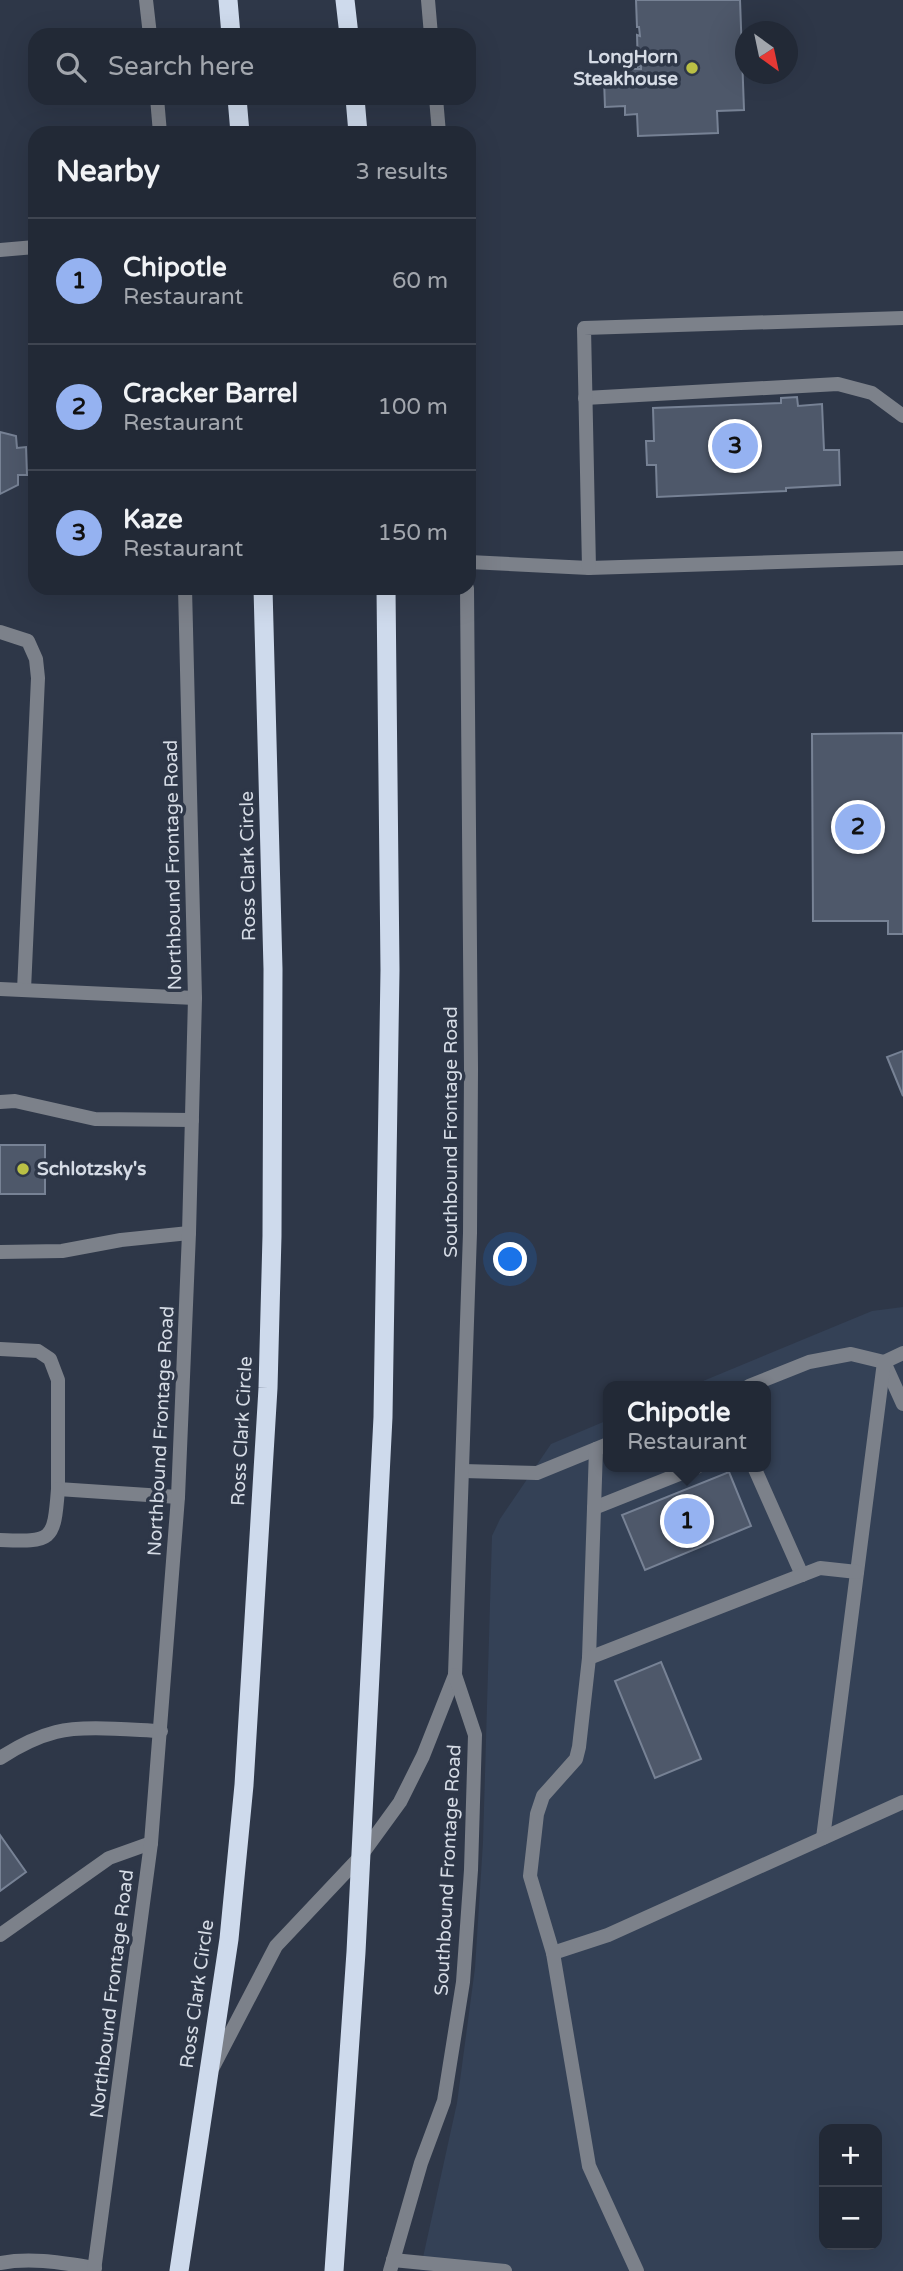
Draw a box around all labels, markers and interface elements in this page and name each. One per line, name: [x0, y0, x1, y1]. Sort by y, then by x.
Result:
north arrow: [735, 21, 798, 84]
search box: [28, 28, 476, 105]
place label: LongHorn Steakhouse: [573, 46, 678, 90]
icon: search: [52, 48, 90, 86]
text: Search here: [108, 51, 254, 82]
marker: LongHorn Steakhouse: [684, 60, 700, 76]
text: Nearby: [56, 153, 160, 190]
text: 3 results: [355, 158, 448, 186]
text: Chipotle: [123, 252, 227, 283]
text: 1: [72, 267, 86, 295]
text: 60 m: [392, 267, 448, 295]
text: Restaurant: [123, 283, 243, 311]
text: Cracker Barrel: [123, 378, 298, 409]
text: 2: [72, 393, 86, 421]
text: 100 m: [378, 393, 448, 421]
text: Restaurant: [123, 409, 243, 437]
pin: 3: [712, 420, 758, 472]
text: Kaze: [123, 504, 183, 535]
text: 3: [72, 519, 86, 547]
text: 150 m: [378, 519, 448, 547]
text: Restaurant: [123, 535, 243, 563]
street label: Northbound Frontage Road: [160, 740, 186, 990]
street label: Ross Clark Circle: [236, 791, 260, 941]
pin: 2: [835, 801, 881, 853]
street label: Southbound Frontage Road: [440, 1006, 462, 1258]
place label: Schlotzsky's: [37, 1158, 146, 1181]
marker: Schlotzsky's: [15, 1161, 31, 1177]
your location: [493, 1242, 527, 1276]
street label: Northbound Frontage Road: [143, 1305, 179, 1557]
street label: Ross Clark Circle: [227, 1356, 257, 1506]
popup: [603, 1381, 771, 1472]
text: Chipotle: [627, 1397, 731, 1428]
text: Restaurant: [627, 1428, 747, 1456]
pin: 1: [664, 1495, 710, 1547]
street label: Southbound Frontage Road: [430, 1744, 466, 1996]
street label: Northbound Frontage Road: [86, 1868, 138, 2120]
street label: Ross Clark Circle: [176, 1918, 218, 2070]
map controls: [819, 2124, 882, 2250]
button: +: [819, 2124, 882, 2187]
button: −: [819, 2187, 882, 2250]

